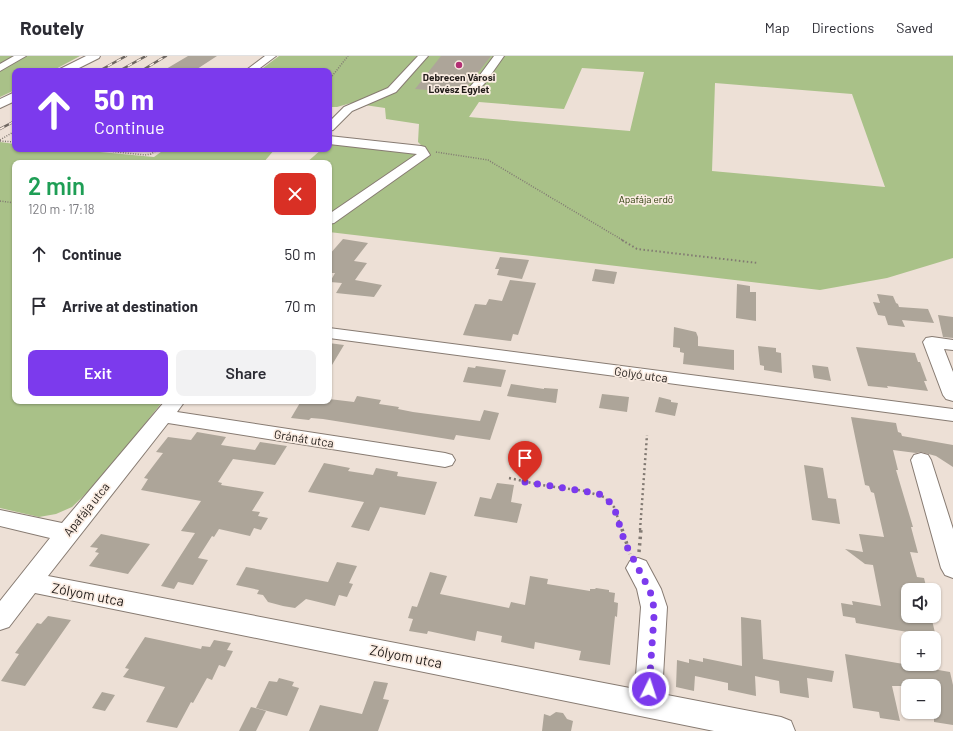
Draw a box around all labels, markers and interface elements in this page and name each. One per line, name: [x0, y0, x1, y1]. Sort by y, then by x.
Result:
text: Routely: [20, 16, 84, 39]
text: Map: [765, 19, 790, 36]
text: Directions: [812, 19, 874, 36]
text: Saved: [896, 19, 933, 36]
marker: Debrecen Városi Lövész Egylet: [454, 60, 464, 70]
place label: Debrecen Városi Lövész Egylet: [423, 71, 496, 95]
text: 50 m: [94, 82, 154, 116]
icon: ahead: [28, 84, 80, 136]
text: Continue: [94, 116, 165, 138]
text: 2 min: [28, 171, 85, 200]
button: close: [274, 173, 316, 215]
park label: Apafája erdő: [619, 193, 673, 205]
text: 120 m · 17:18: [28, 201, 95, 217]
icon: ahead: [28, 243, 50, 265]
text: Continue: [62, 245, 122, 263]
text: 50 m: [284, 245, 316, 263]
icon: arrive: [28, 295, 50, 317]
text: Arrive at destination: [62, 297, 198, 315]
text: 70 m: [285, 297, 316, 315]
button: Exit: [28, 350, 168, 396]
button: Share: [176, 350, 316, 396]
street label: Golyó utca: [613, 363, 669, 385]
street label: Gránát utca: [273, 426, 335, 450]
pin: [508, 441, 542, 482]
icon: arrive: [514, 447, 536, 469]
street label: Apafája utca: [60, 479, 112, 539]
street label: Zólyom utca: [50, 579, 126, 609]
map controls: [901, 583, 941, 719]
button: sound: [901, 583, 941, 623]
button: +: [901, 631, 941, 671]
street label: Zólyom utca: [368, 641, 444, 671]
position arrow: [628, 668, 670, 710]
button: −: [901, 679, 941, 719]

